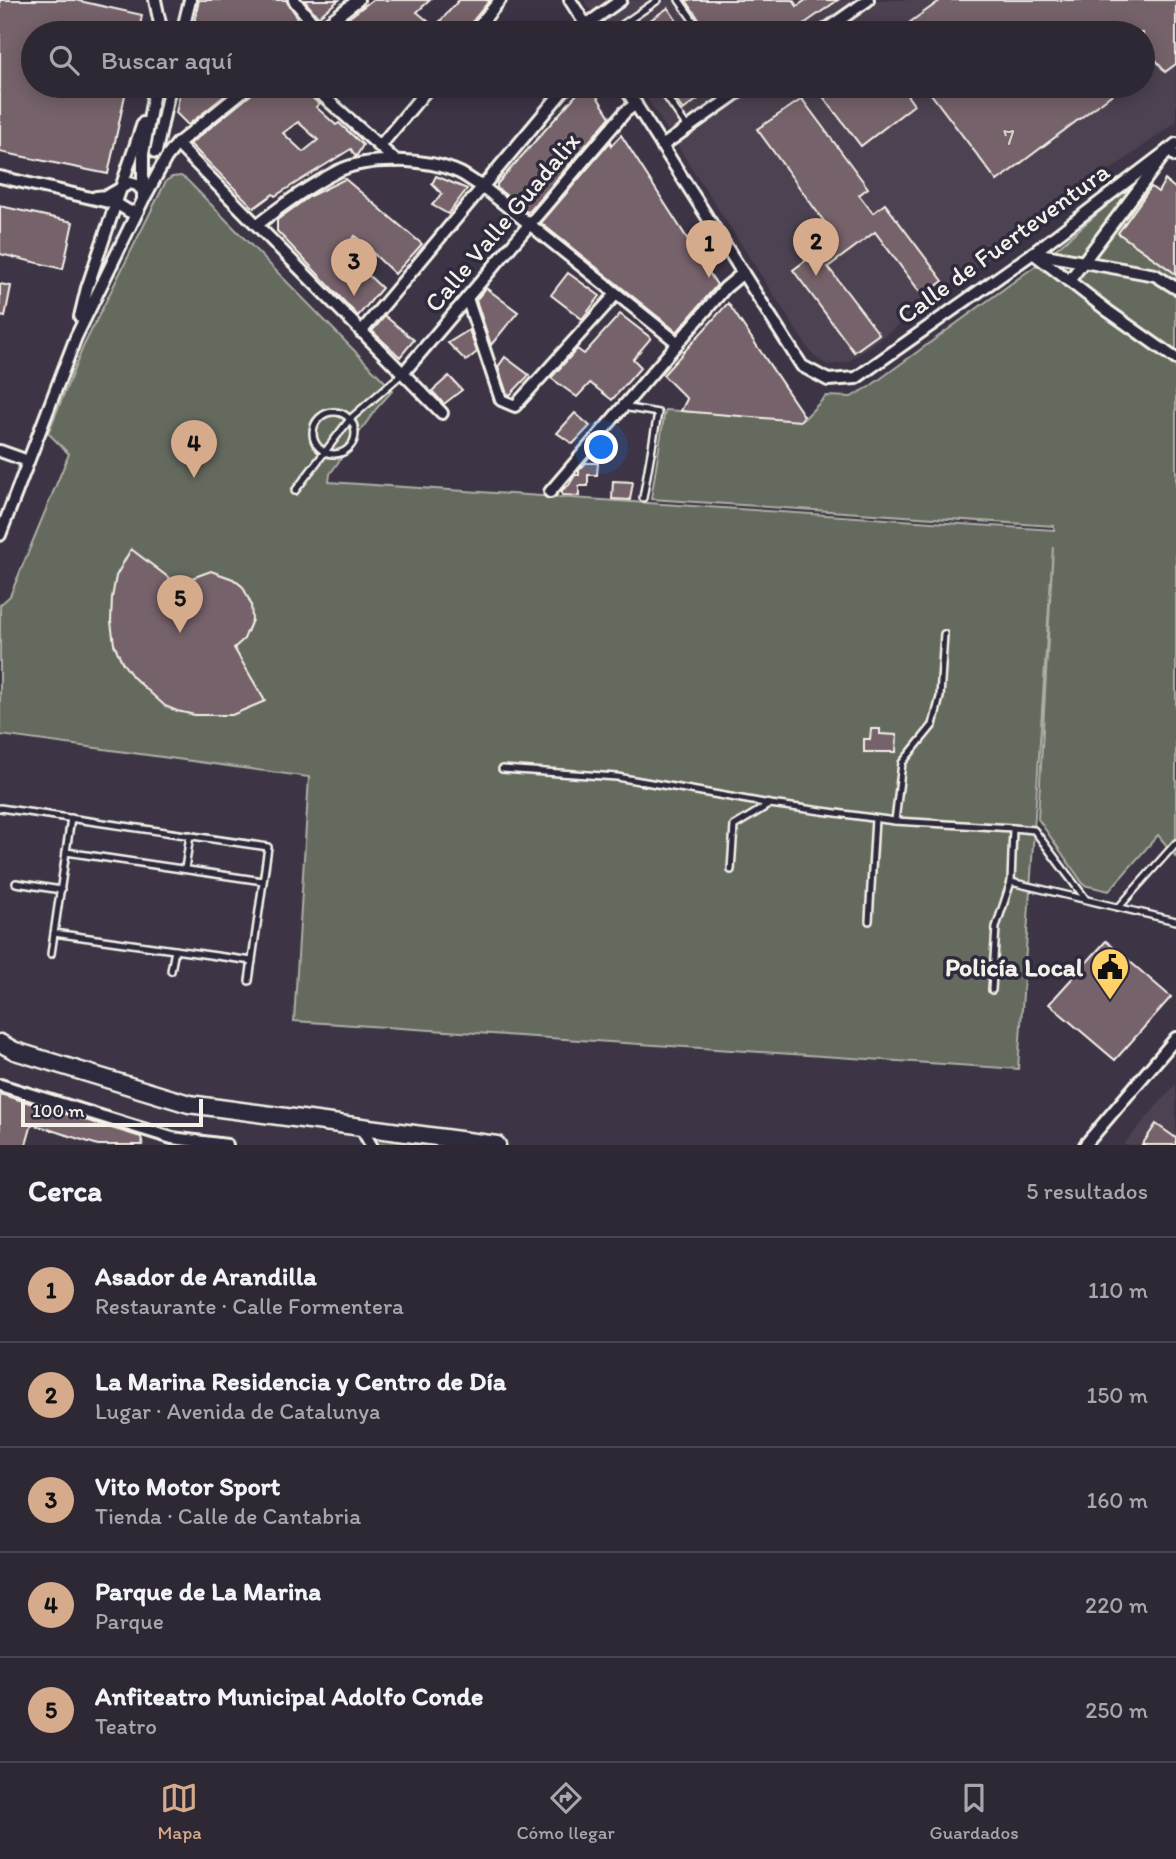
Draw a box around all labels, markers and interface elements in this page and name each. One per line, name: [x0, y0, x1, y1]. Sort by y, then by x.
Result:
search box: [21, 21, 1155, 98]
icon: search: [45, 41, 83, 79]
text: Buscar aquí: [101, 44, 232, 76]
house number: 7: [1003, 123, 1015, 151]
street label: Calle Valle Guadalix: [417, 125, 587, 318]
street label: Calle de Fuerteventura: [890, 155, 1116, 331]
pin: 2: [793, 218, 839, 276]
pin: 1: [686, 220, 732, 278]
pin: 3: [331, 238, 377, 296]
pin: 4: [171, 420, 217, 478]
your location: [584, 430, 618, 464]
pin: 5: [157, 575, 203, 633]
public building icon: Policía Local: [1089, 946, 1131, 1001]
place label: Policía Local: [945, 951, 1084, 983]
scale bar: [21, 1096, 203, 1128]
text: 100 m: [32, 1099, 84, 1122]
text: Cerca: [28, 1172, 102, 1209]
text: 5 resultados: [1026, 1177, 1148, 1205]
text: Asador de Arandilla: [95, 1260, 317, 1292]
text: 1: [46, 1276, 56, 1304]
text: 110 m: [1088, 1276, 1148, 1304]
text: Restaurante · Calle Formentera: [95, 1292, 404, 1320]
text: La Marina Residencia y Centro de Día: [95, 1365, 506, 1397]
text: 2: [45, 1381, 57, 1409]
text: 150 m: [1087, 1381, 1148, 1409]
text: Lugar · Avenida de Catalunya: [95, 1397, 380, 1425]
text: Vito Motor Sport: [95, 1470, 280, 1502]
text: 3: [45, 1486, 57, 1514]
text: 160 m: [1086, 1486, 1148, 1514]
text: Tienda · Calle de Cantabria: [95, 1502, 361, 1530]
text: Parque de La Marina: [95, 1575, 321, 1607]
text: 4: [44, 1591, 58, 1619]
text: 220 m: [1085, 1591, 1148, 1619]
text: Parque: [95, 1607, 164, 1635]
text: Anfiteatro Municipal Adolfo Conde: [95, 1680, 483, 1712]
text: 5: [45, 1696, 57, 1724]
text: 250 m: [1085, 1696, 1148, 1724]
text: Teatro: [95, 1712, 157, 1740]
tab: Mapa: [157, 1779, 202, 1844]
tab: Cómo llegar: [516, 1779, 615, 1844]
tab: Guardados: [930, 1779, 1019, 1844]

